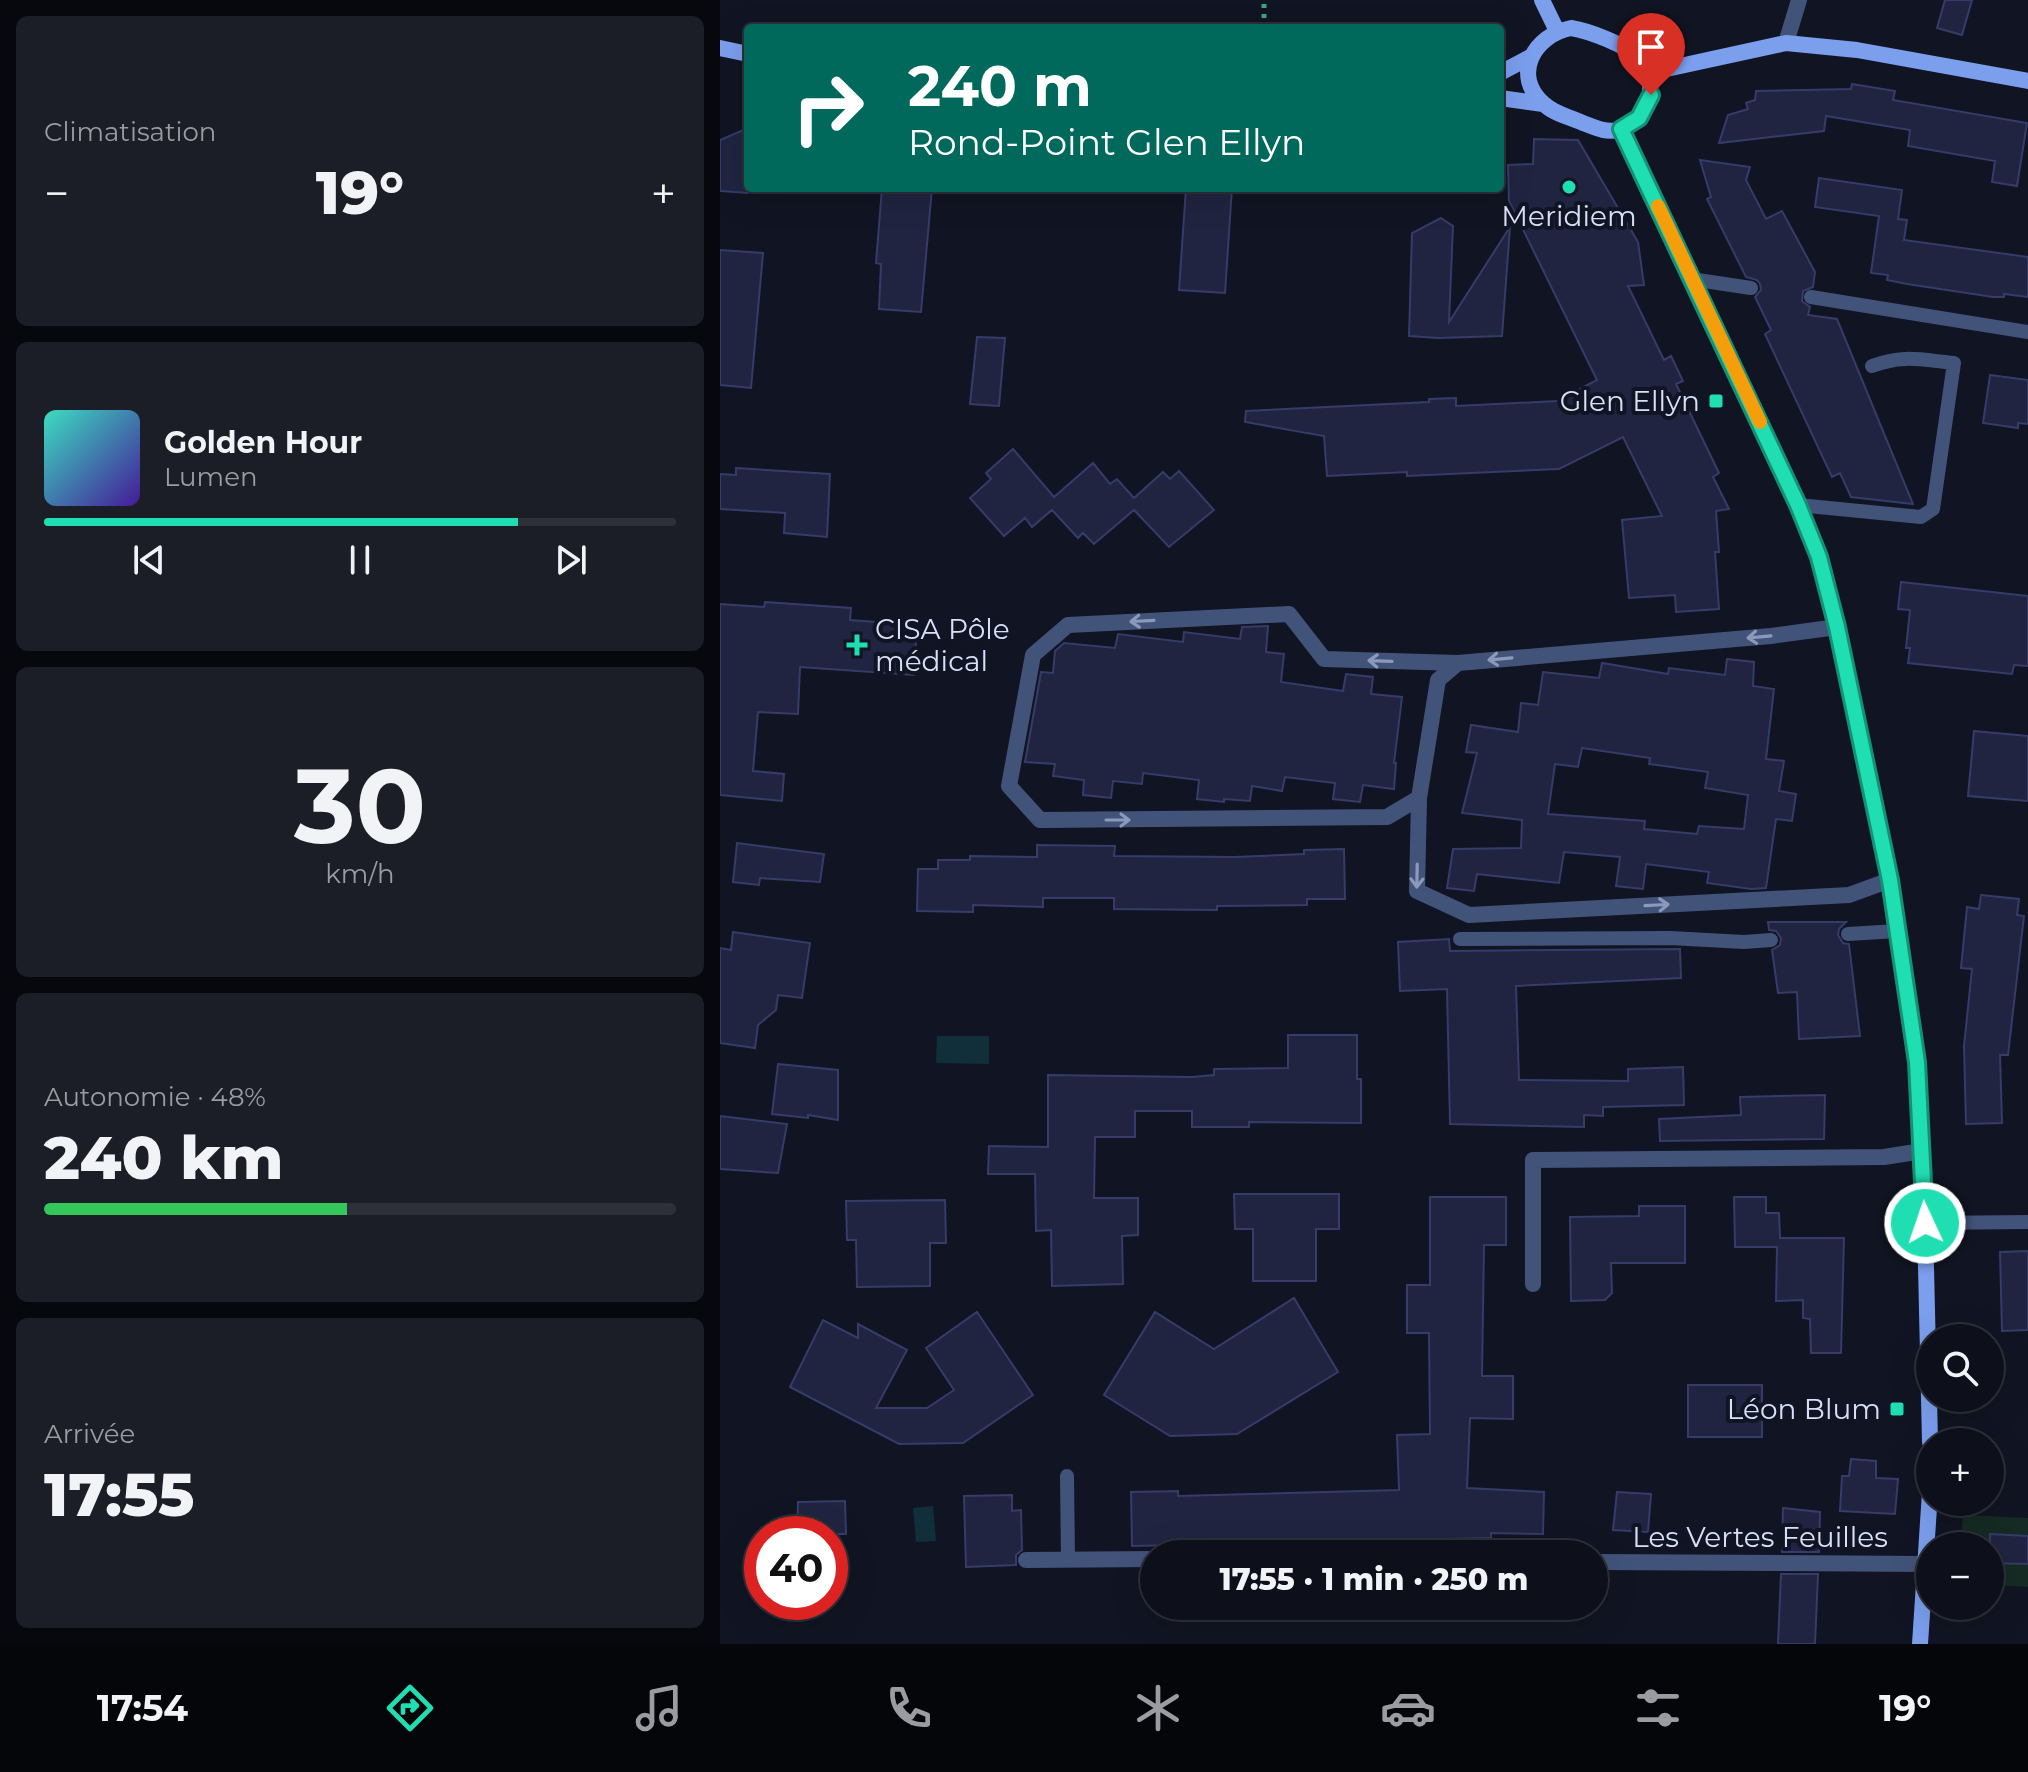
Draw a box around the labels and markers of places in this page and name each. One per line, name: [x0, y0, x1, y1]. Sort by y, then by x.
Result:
pin: [1617, 13, 1685, 95]
marker: Meridiem: [1560, 178, 1578, 196]
place label: Meridiem: [1501, 199, 1637, 233]
place label: Glen Ellyn: [1560, 384, 1700, 418]
marker: Glen Ellyn: [1707, 392, 1725, 410]
place label: CISA Pôle médical: [875, 612, 1010, 678]
marker: CISA Pôle médical: [846, 634, 868, 656]
place label: Léon Blum: [1727, 1392, 1881, 1426]
marker: Léon Blum: [1888, 1400, 1906, 1418]

